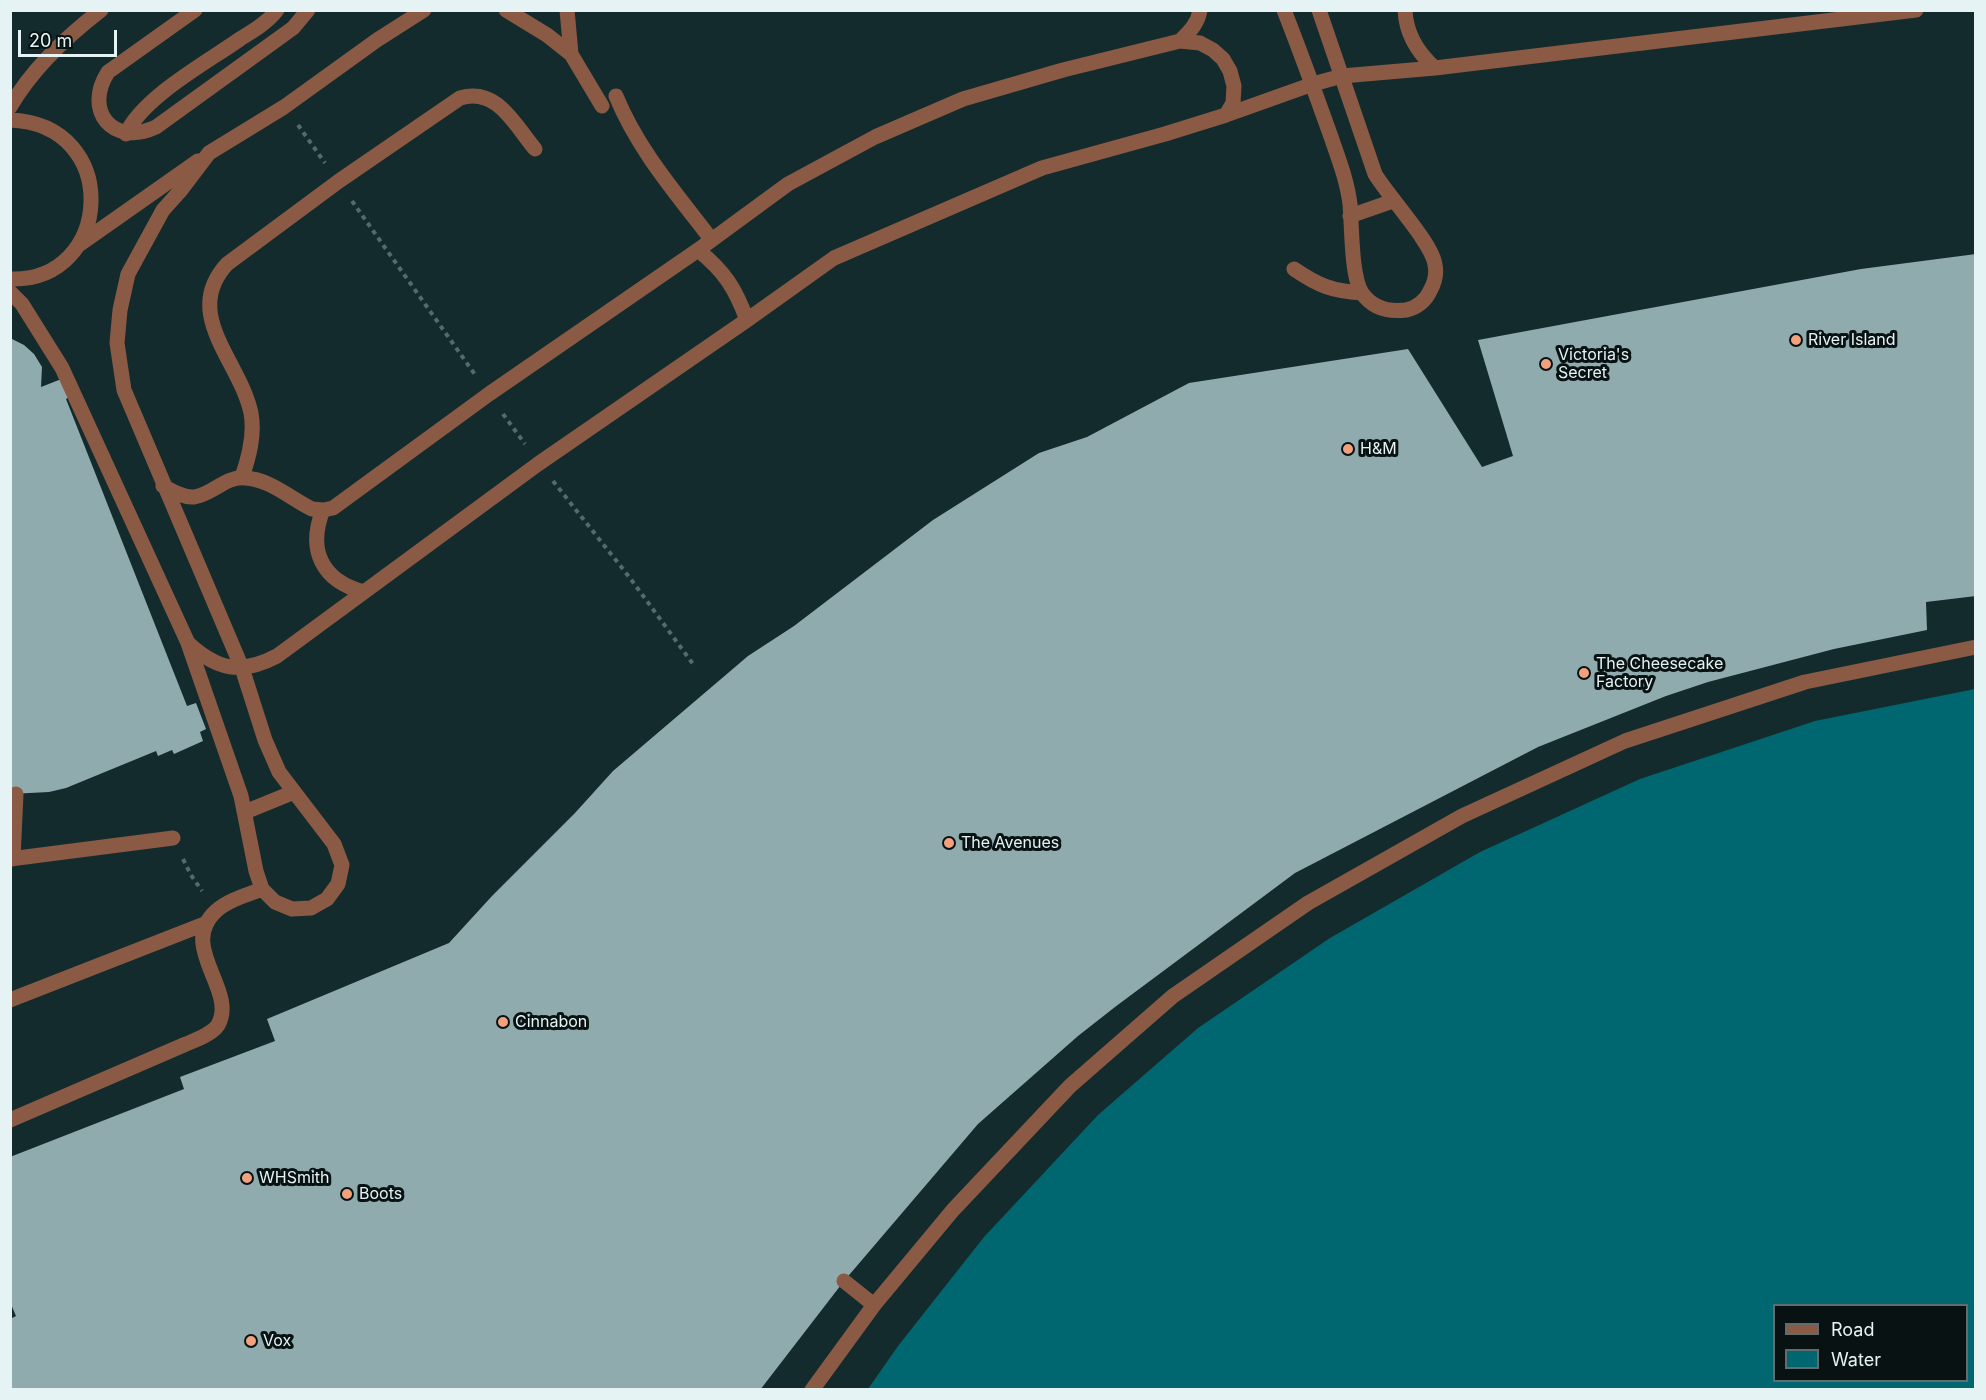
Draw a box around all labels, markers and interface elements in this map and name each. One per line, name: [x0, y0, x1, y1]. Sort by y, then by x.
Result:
scale bar: [21, 18, 120, 56]
text: 20 m: [29, 30, 72, 51]
place label: River Island: [1808, 330, 1896, 350]
marker: River Island: [1789, 333, 1803, 347]
place label: Victoria's Secret: [1558, 345, 1629, 383]
marker: Victoria's Secret: [1539, 357, 1553, 371]
place label: H&M: [1360, 439, 1397, 459]
marker: H&M: [1341, 442, 1355, 456]
place label: The Cheesecake Factory: [1596, 654, 1723, 692]
marker: The Cheesecake Factory: [1577, 666, 1591, 680]
place label: The Avenues: [961, 833, 1059, 853]
marker: The Avenues: [942, 836, 956, 850]
place label: Cinnabon: [515, 1012, 587, 1032]
marker: Cinnabon: [496, 1015, 510, 1029]
place label: WHSmith: [259, 1168, 330, 1188]
marker: WHSmith: [240, 1171, 254, 1185]
place label: Boots: [359, 1184, 402, 1204]
marker: Boots: [340, 1187, 354, 1201]
legend: [1773, 1304, 1968, 1382]
text: Road: [1831, 1319, 1874, 1340]
place label: Vox: [263, 1331, 291, 1351]
marker: Vox: [244, 1334, 258, 1348]
text: Water: [1831, 1349, 1881, 1370]

